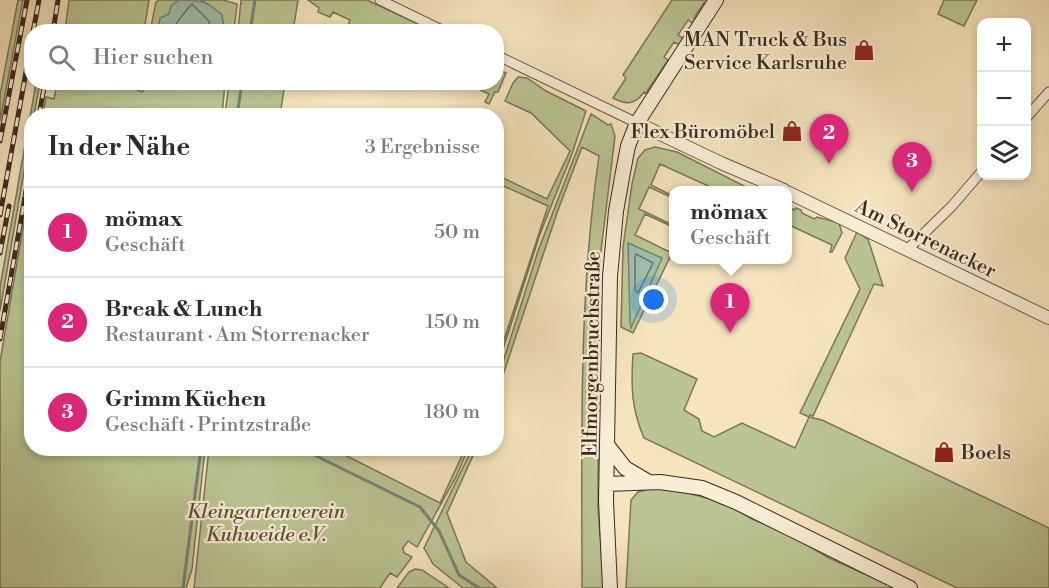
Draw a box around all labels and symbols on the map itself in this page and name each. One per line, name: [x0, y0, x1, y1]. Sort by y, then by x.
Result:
place label: MAN Truck & Bus Service Karlsruhe: [684, 28, 847, 76]
shop icon: MAN Truck & Bus Service Karlsruhe: [852, 38, 876, 62]
pin: 2: [810, 114, 848, 164]
shop icon: Flex Büromöbel: [780, 119, 804, 143]
place label: Flex Büromöbel: [630, 120, 775, 145]
pin: 3: [892, 142, 932, 192]
street label: Am Storrenacker: [850, 194, 1000, 284]
street label: Elfmorgenbruchstraße: [578, 251, 607, 457]
pin: 1: [710, 284, 750, 333]
your location: [639, 285, 668, 314]
shop icon: Boels: [932, 440, 956, 464]
place label: Boels: [960, 441, 1011, 466]
park label: Kleingartenverein Kuhweide e.V.: [187, 500, 346, 548]

